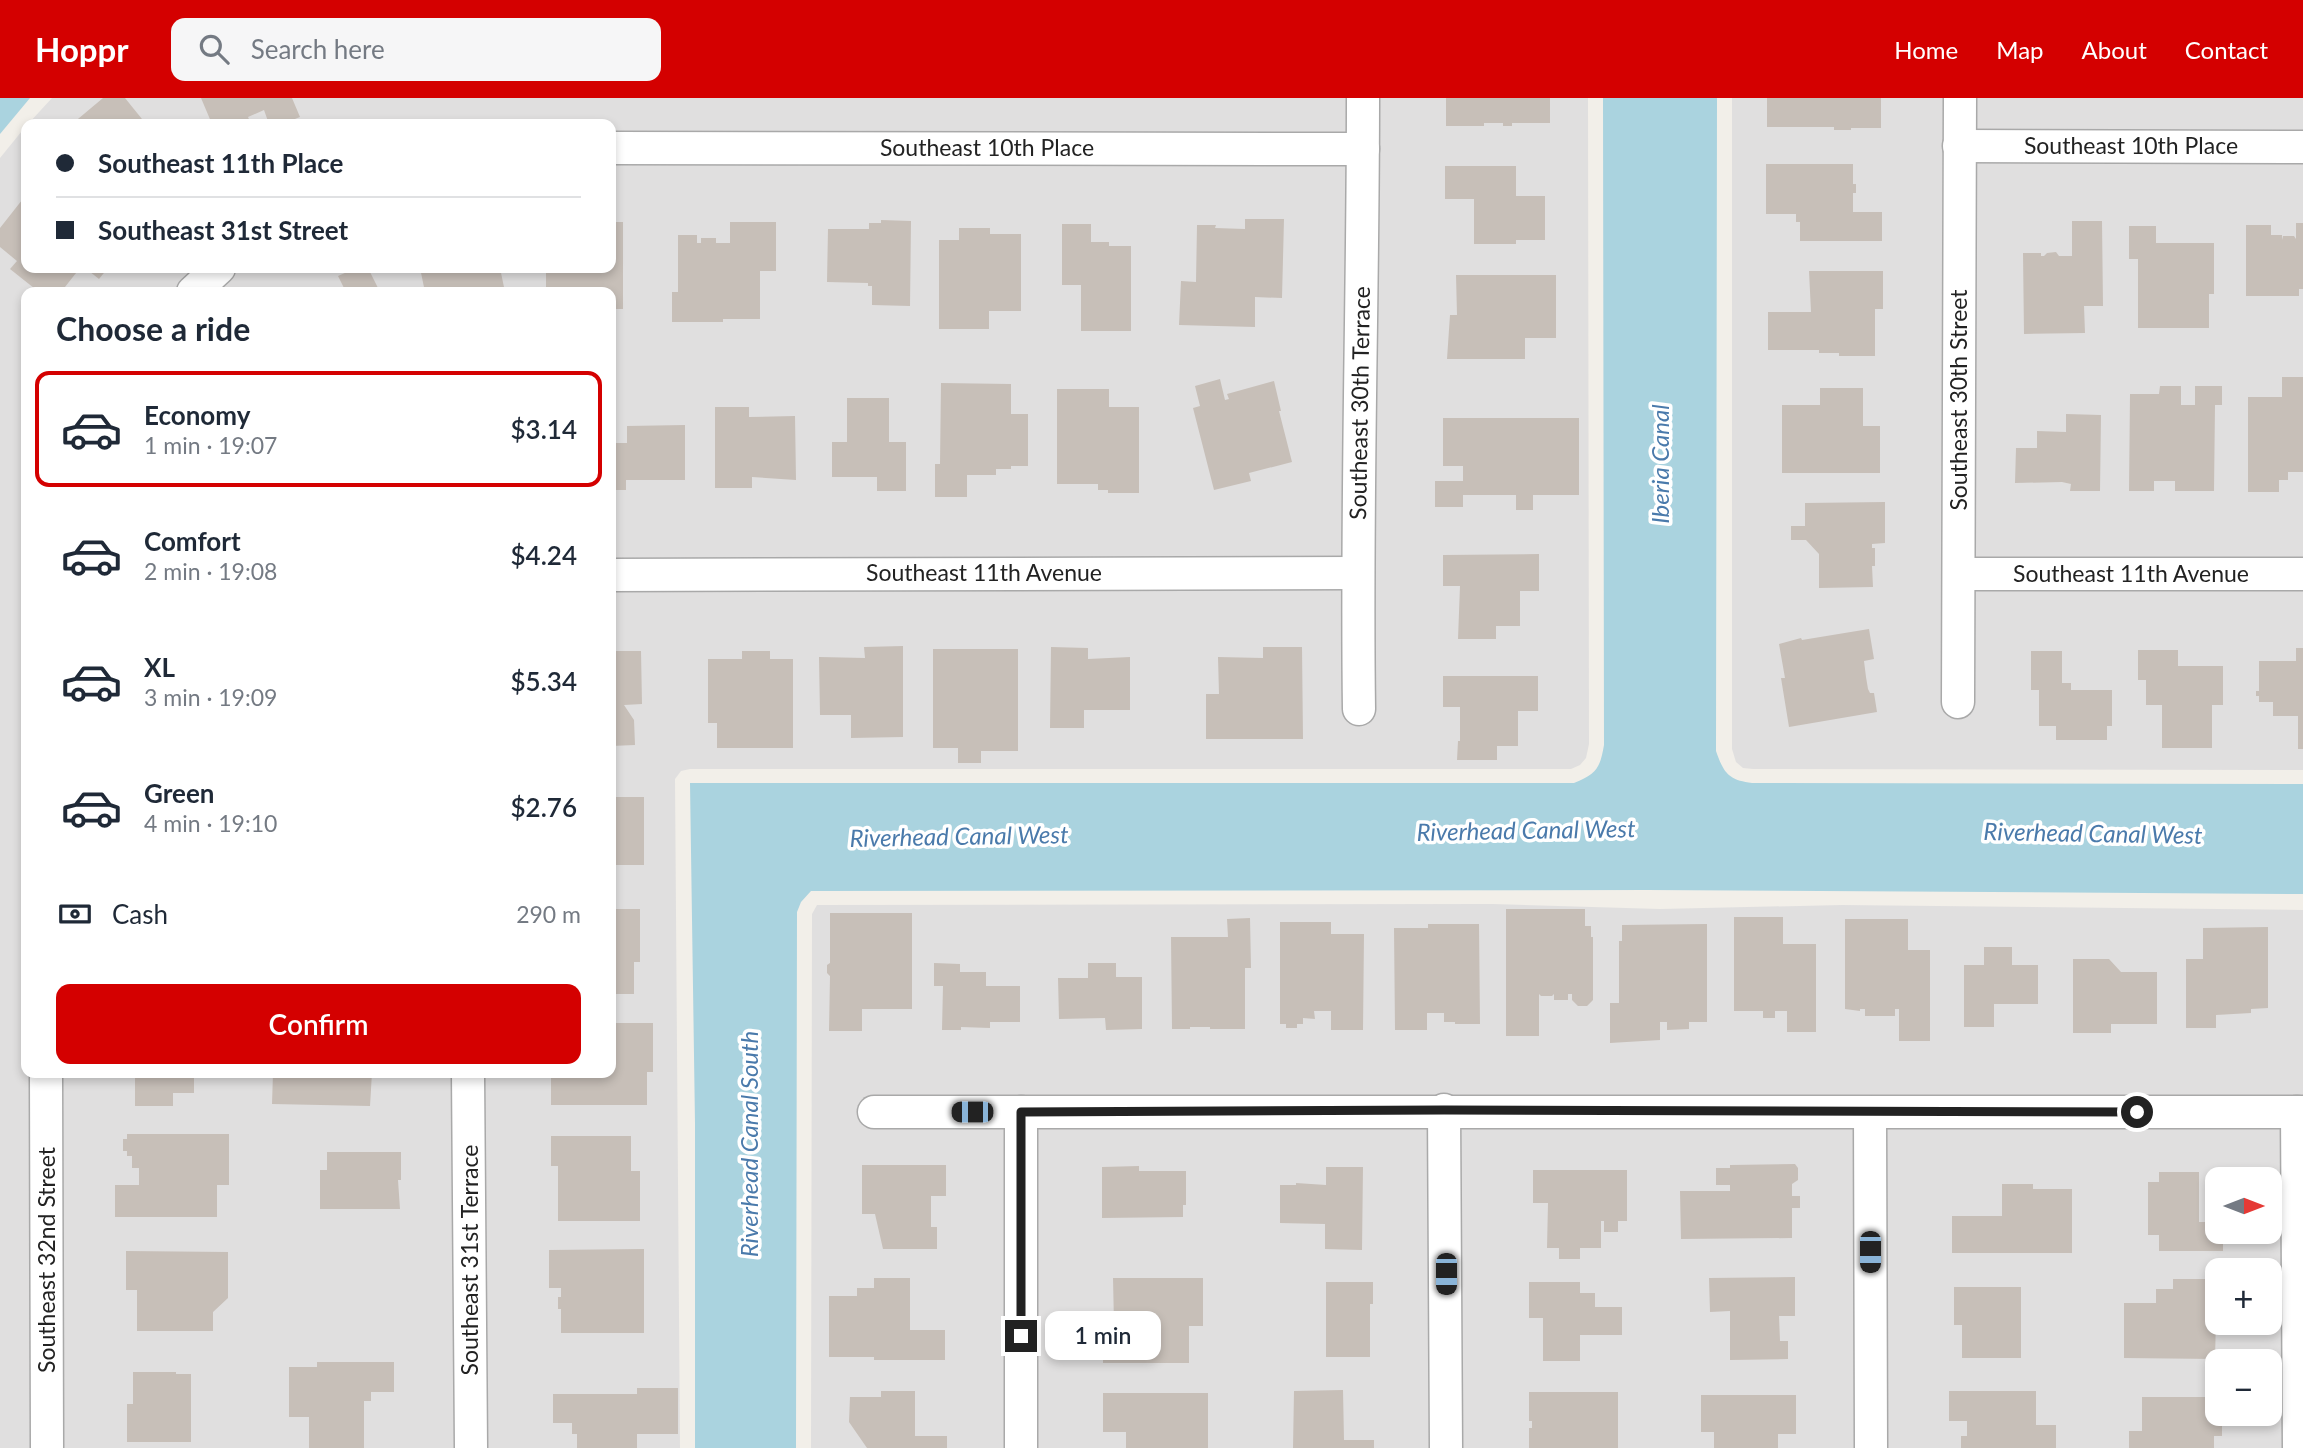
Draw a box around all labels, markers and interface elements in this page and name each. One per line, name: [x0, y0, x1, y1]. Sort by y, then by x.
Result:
search box: [171, 18, 661, 81]
text: Hoppr: [35, 29, 129, 69]
icon: search: [195, 30, 233, 68]
text: Search here: [251, 33, 385, 65]
text: Home: [1894, 35, 1958, 64]
text: Map: [1996, 35, 2044, 64]
text: About: [2082, 35, 2147, 64]
text: Contact: [2185, 35, 2268, 64]
street label: Southeast 10th Place: [2024, 131, 2238, 159]
street label: Southeast 10th Place: [880, 133, 1094, 161]
text: Southeast 11th Place: [98, 147, 343, 179]
text: Southeast 31st Street: [98, 214, 348, 246]
street label: Southeast 30th Terrace: [1343, 286, 1375, 520]
street label: Southeast 30th Street: [1944, 289, 1972, 511]
text: Choose a ride: [56, 309, 250, 348]
icon: car: [60, 398, 123, 461]
text: Economy: [144, 399, 250, 431]
water label: Iberia Canal: [1645, 404, 1674, 524]
text: $3.14: [511, 413, 577, 445]
text: 1 min · 19:07: [144, 431, 277, 459]
icon: car: [60, 524, 123, 587]
text: Comfort: [144, 525, 241, 557]
text: $4.24: [511, 539, 577, 571]
text: 2 min · 19:08: [144, 557, 277, 585]
street label: Southeast 11th Avenue: [866, 558, 1102, 586]
street label: Southeast 11th Avenue: [2013, 559, 2249, 587]
icon: car: [60, 650, 123, 713]
text: XL: [144, 651, 175, 683]
text: $5.34: [511, 665, 577, 697]
text: 3 min · 19:09: [144, 683, 277, 711]
icon: car: [60, 776, 123, 839]
text: Green: [144, 777, 214, 809]
text: $2.76: [511, 791, 577, 823]
text: 4 min · 19:10: [144, 809, 277, 837]
water label: Riverhead Canal West: [1416, 813, 1636, 846]
water label: Riverhead Canal West: [1983, 816, 2203, 849]
water label: Riverhead Canal West: [849, 819, 1069, 852]
icon: cash: [56, 895, 94, 933]
text: Cash: [112, 898, 168, 930]
text: 290 m: [516, 900, 581, 928]
button: Confirm: [56, 984, 581, 1064]
water label: Riverhead Canal South: [734, 1031, 763, 1257]
route start: [2121, 1096, 2153, 1128]
car: [952, 1102, 994, 1123]
street label: Southeast 31st Terrace: [455, 1145, 483, 1375]
street label: Southeast 32nd Street: [32, 1146, 60, 1373]
north arrow: [2205, 1167, 2282, 1244]
map controls: [2205, 1167, 2282, 1426]
car: [1860, 1231, 1881, 1273]
car: [1436, 1253, 1457, 1295]
button: +: [2205, 1258, 2282, 1335]
callout: 1 min: [1046, 1312, 1161, 1360]
route end: [1005, 1320, 1037, 1352]
text: 1 min: [1075, 1321, 1131, 1349]
button: −: [2205, 1349, 2282, 1426]

